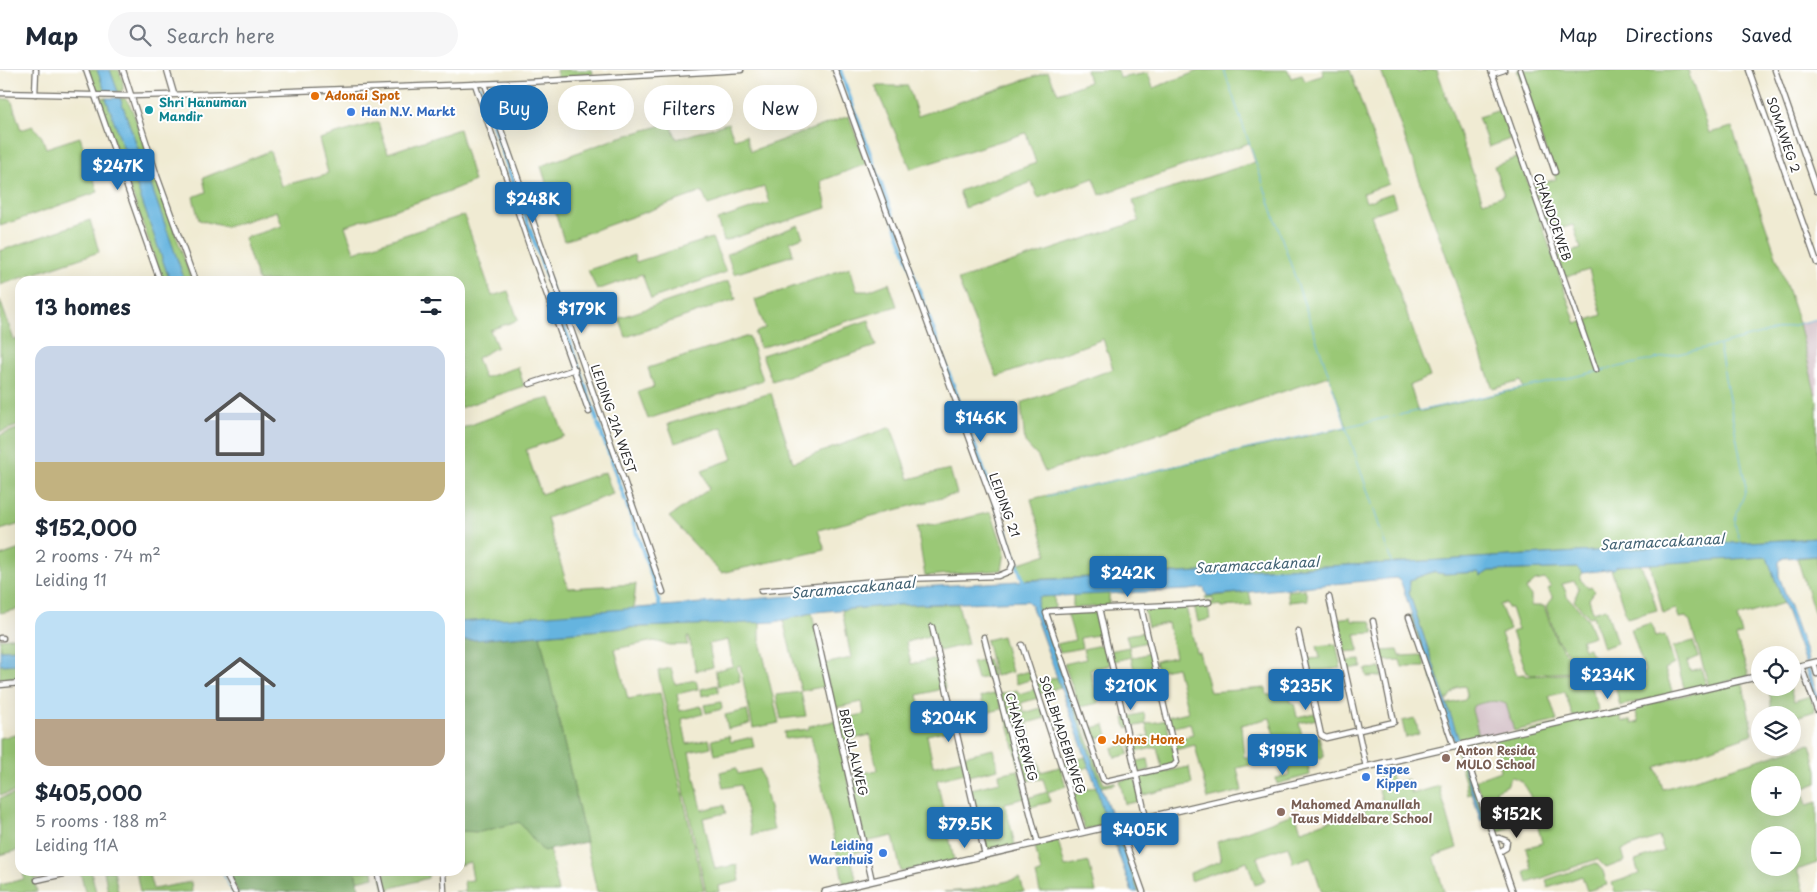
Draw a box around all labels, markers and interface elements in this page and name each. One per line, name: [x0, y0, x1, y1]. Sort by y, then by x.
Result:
search box: [108, 12, 458, 57]
text: Map: [25, 17, 78, 53]
icon: search: [126, 21, 154, 49]
text: Search here: [166, 21, 275, 49]
text: Map: [1559, 21, 1597, 48]
text: Directions: [1625, 21, 1713, 48]
text: Saved: [1741, 21, 1792, 48]
chip: Buy: [480, 85, 548, 130]
chip: Rent: [558, 85, 634, 130]
chip: Filters: [644, 85, 733, 130]
chip: New: [743, 85, 817, 130]
place label: Adonai Spot: [324, 86, 400, 104]
marker: Adonai Spot: [309, 90, 321, 102]
place label: Shri Hanuman Mandir: [159, 93, 247, 125]
street label: SOMAWEG 2: [1763, 95, 1805, 175]
place label: Han N.V. Markt: [361, 102, 456, 120]
marker: Shri Hanuman Mandir: [143, 104, 155, 116]
marker: Han N.V. Markt: [345, 106, 357, 118]
pin: $247K: [83, 148, 153, 191]
text: $247K: [92, 153, 144, 177]
street label: CHANDOEWEB: [1530, 170, 1576, 263]
pin: $248K: [498, 182, 568, 224]
text: $248K: [506, 186, 560, 210]
text: 13 homes: [35, 290, 131, 322]
icon: filters: [417, 292, 445, 320]
pin: $179K: [547, 292, 617, 334]
text: $179K: [558, 296, 606, 320]
street label: LEIDING 21A WEST: [587, 362, 641, 476]
icon: home: [195, 379, 285, 469]
pin: $146K: [946, 400, 1016, 443]
text: $146K: [955, 405, 1007, 429]
street label: LEIDING 21: [985, 470, 1025, 539]
text: $152,000: [35, 511, 137, 543]
water label: Saramaccakanaal: [1599, 528, 1727, 555]
text: 2 rooms · 74 m²: [35, 543, 161, 567]
water label: Saramaccakanaal: [1194, 551, 1322, 578]
pin: $242K: [1093, 556, 1163, 598]
text: $242K: [1101, 560, 1155, 584]
text: Leiding 11: [35, 567, 107, 591]
water label: Saramaccakanaal: [790, 571, 918, 603]
icon: home: [195, 644, 285, 734]
map controls: [1751, 646, 1801, 876]
button: locate: [1751, 646, 1801, 696]
pin: $234K: [1573, 658, 1643, 700]
text: $234K: [1581, 662, 1635, 686]
pin: $210K: [1096, 668, 1166, 711]
pin: $235K: [1271, 668, 1341, 711]
street label: SOELBHADEBIEWEG: [1035, 673, 1091, 796]
text: $210K: [1105, 673, 1157, 697]
text: $235K: [1279, 673, 1333, 697]
street label: CHANDERWEG: [1001, 690, 1042, 783]
pin: $204K: [914, 700, 984, 743]
text: $204K: [921, 705, 977, 729]
street label: BRIDJLALWEG: [835, 706, 873, 798]
button: layers: [1751, 706, 1801, 756]
place label: Johns Home: [1112, 730, 1185, 748]
marker: Johns Home: [1096, 734, 1108, 746]
pin: $195K: [1248, 734, 1318, 776]
text: $195K: [1259, 738, 1307, 762]
place label: Anton Resida MULO School: [1456, 741, 1536, 773]
marker: Anton Resida MULO School: [1440, 752, 1452, 764]
place label: Espee Kippen: [1376, 760, 1417, 792]
button: +: [1751, 766, 1801, 816]
marker: Espee Kippen: [1360, 771, 1372, 783]
text: $405,000: [35, 776, 142, 808]
place label: Mahomed Amanullah Taus Middelbare School: [1291, 795, 1432, 827]
pin: $152K: [1482, 796, 1552, 839]
text: $152K: [1492, 801, 1542, 825]
pin: $79.5K: [924, 806, 1006, 849]
marker: Mahomed Amanullah Taus Middelbare School: [1275, 806, 1287, 818]
text: 5 rooms · 188 m²: [35, 808, 167, 832]
text: $79.5K: [938, 811, 992, 835]
pin: $405K: [1105, 812, 1175, 855]
text: $405K: [1112, 817, 1168, 841]
button: −: [1751, 826, 1801, 876]
text: Leiding 11A: [35, 832, 119, 856]
place label: Leiding Warenhuis: [809, 836, 873, 868]
marker: Leiding Warenhuis: [877, 847, 889, 859]

